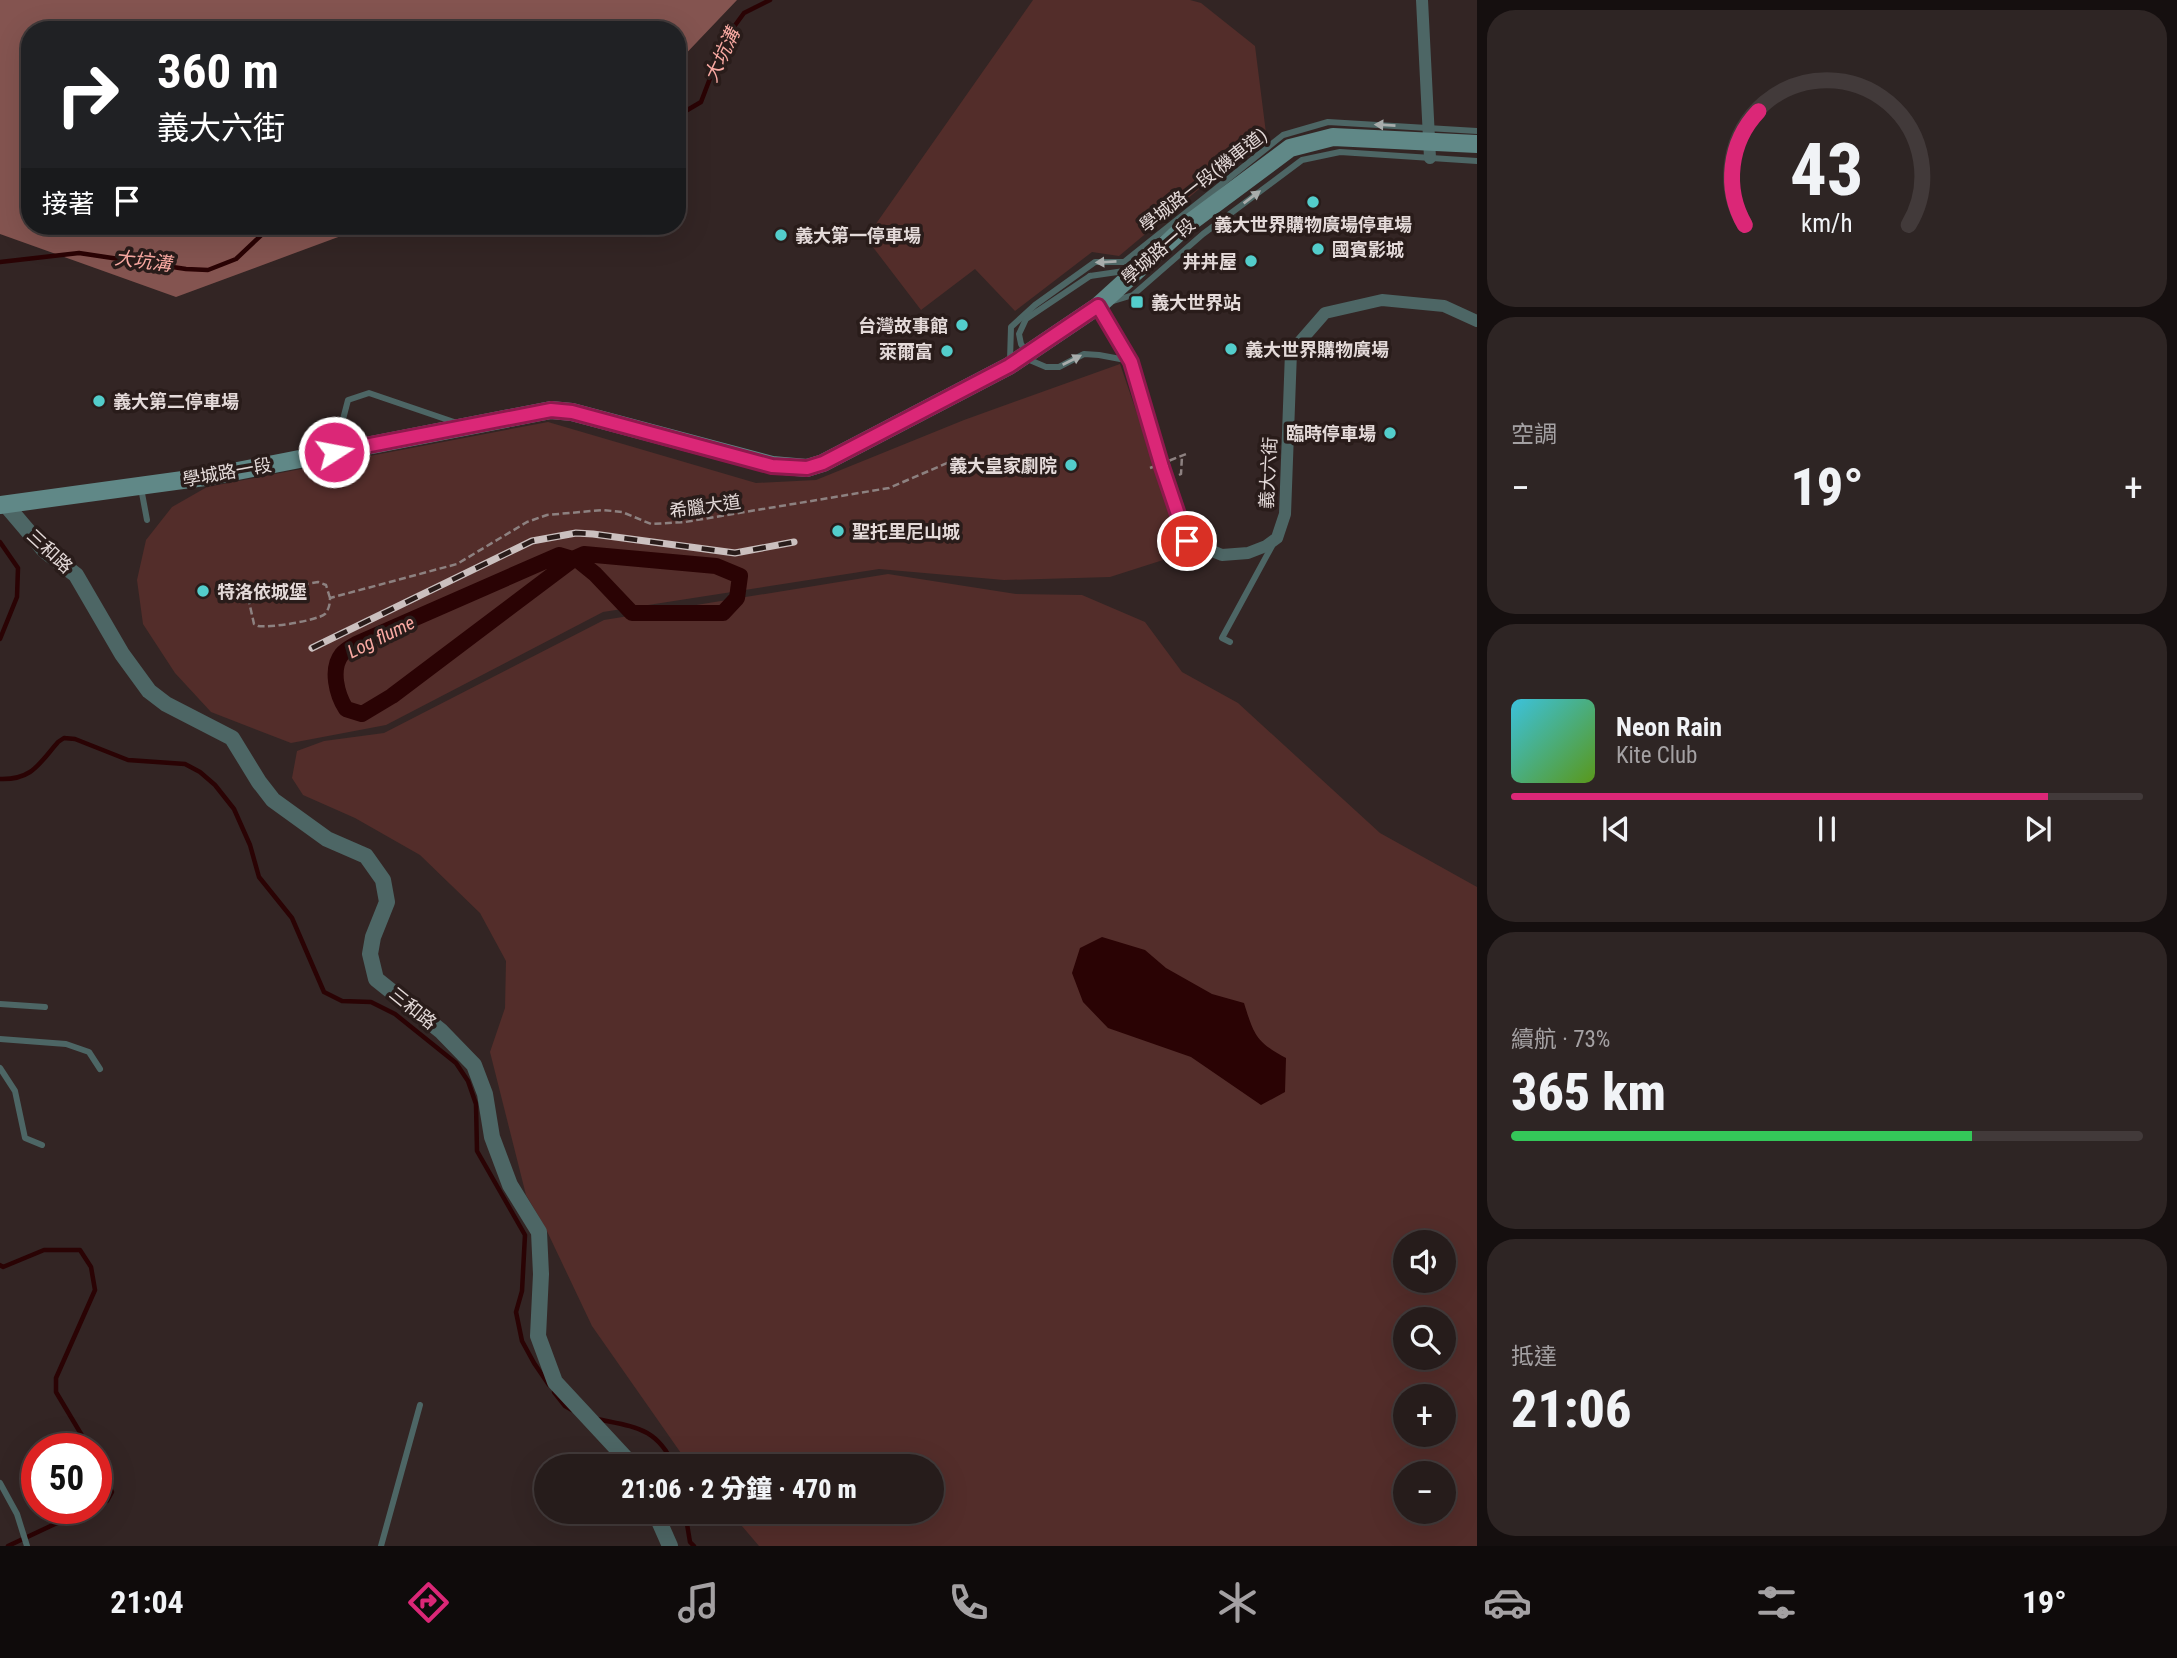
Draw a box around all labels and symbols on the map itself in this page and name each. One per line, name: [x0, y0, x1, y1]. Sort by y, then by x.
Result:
water label: 大坑溝: [700, 22, 746, 86]
one-way arrow: [1373, 119, 1395, 130]
street label: 學城路一段(機車道): [1135, 124, 1271, 237]
one-way arrow: [1243, 191, 1261, 205]
marker: 義大世界購物廣場停車場: [1305, 194, 1321, 210]
street label: 學城路一段: [1117, 214, 1199, 288]
place label: 義大世界購物廣場停車場: [1214, 214, 1412, 235]
place label: 義大第一停車場: [795, 225, 921, 246]
marker: 義大第一停車場: [773, 227, 789, 243]
place label: 國賓影城: [1332, 239, 1404, 260]
marker: 國賓影城: [1310, 241, 1326, 257]
water label: 大坑溝: [113, 246, 176, 276]
place label: 丼丼屋: [1183, 251, 1237, 272]
marker: 丼丼屋: [1243, 253, 1259, 269]
one-way arrow: [1094, 257, 1116, 268]
place label: 義大世界站: [1151, 292, 1241, 313]
marker: 義大世界站: [1129, 294, 1145, 310]
place label: 台灣故事館: [858, 315, 948, 336]
marker: 台灣故事館: [954, 317, 970, 333]
place label: 義大世界購物廣場: [1245, 339, 1389, 360]
place label: 萊爾富: [879, 341, 933, 362]
marker: 義大世界購物廣場: [1223, 341, 1239, 357]
marker: 萊爾富: [939, 343, 955, 359]
one-way arrow: [1062, 355, 1082, 366]
place label: 義大第二停車場: [113, 391, 239, 412]
marker: 義大第二停車場: [91, 393, 107, 409]
position arrow: [297, 415, 371, 489]
place label: 臨時停車場: [1286, 423, 1376, 444]
marker: 臨時停車場: [1382, 425, 1398, 441]
street label: 義大六街: [1256, 436, 1280, 510]
street label: 學城路一段: [181, 454, 273, 490]
place label: 義大皇家劇院: [949, 455, 1057, 476]
marker: 義大皇家劇院: [1063, 457, 1079, 473]
street label: 希臘大道: [668, 491, 742, 521]
pin: [1157, 511, 1217, 571]
place label: 聖托里尼山城: [852, 521, 960, 542]
marker: 聖托里尼山城: [830, 523, 846, 539]
street label: 三和路: [23, 525, 77, 577]
place label: 特洛依城堡: [217, 581, 307, 602]
marker: 特洛依城堡: [195, 583, 211, 599]
water label: Log flume: [344, 611, 418, 663]
street label: 三和路: [385, 983, 441, 1033]
speed limit sign: 50: [21, 1433, 112, 1524]

